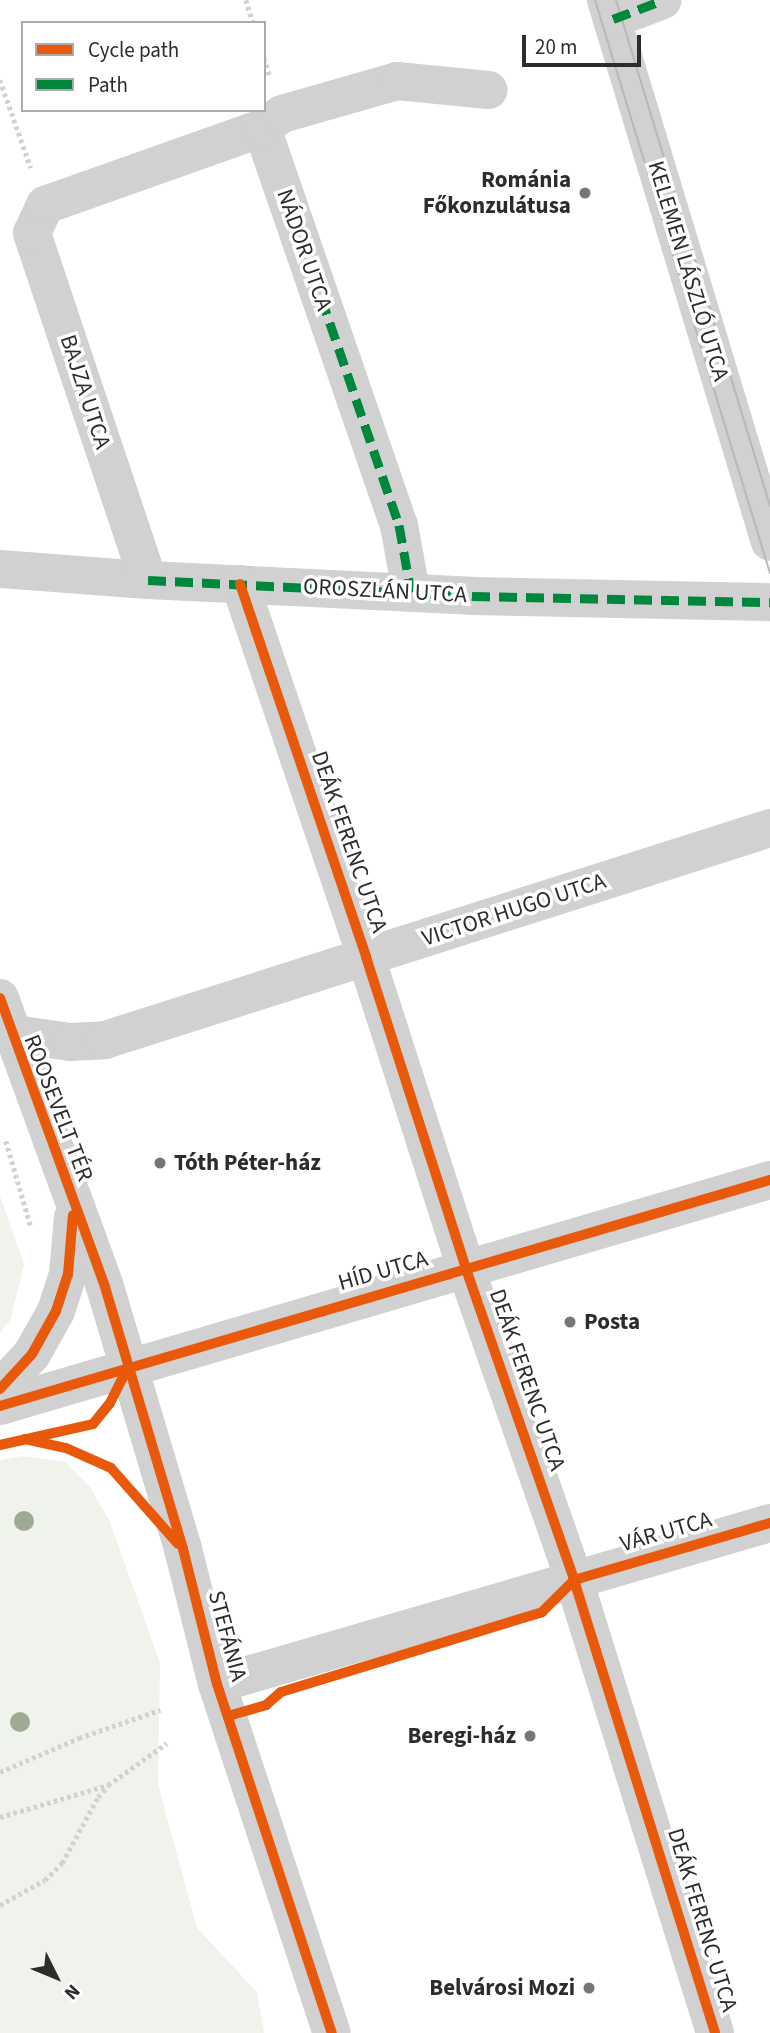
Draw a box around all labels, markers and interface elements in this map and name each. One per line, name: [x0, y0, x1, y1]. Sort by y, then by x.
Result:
legend: [21, 21, 266, 112]
scale bar: [525, 21, 644, 65]
text: 20 m: [535, 32, 577, 62]
text: Cycle path: [88, 35, 179, 65]
text: Path: [88, 70, 128, 100]
street label: KELEMEN LÁSZLÓ UTCA: [641, 158, 735, 384]
place label: Románia Főkonzulátusa: [423, 166, 571, 220]
marker: Románia Főkonzulátusa: [577, 185, 593, 201]
street label: NÁDOR UTCA: [270, 186, 338, 314]
street label: BAJZA UTCA: [54, 331, 116, 453]
street label: OROSZLÁN UTCA: [302, 573, 468, 609]
street label: DEÁK FERENC UTCA: [305, 748, 393, 936]
street label: VICTOR HUGO UTCA: [419, 867, 609, 953]
street label: ROOSEVELT TÉR: [17, 1031, 99, 1185]
place label: Tóth Péter-ház: [174, 1149, 321, 1177]
marker: Tóth Péter-ház: [152, 1155, 168, 1171]
street label: HÍD UTCA: [335, 1245, 431, 1297]
street label: DEÁK FERENC UTCA: [483, 1286, 571, 1474]
place label: Posta: [584, 1308, 640, 1336]
marker: Posta: [562, 1314, 578, 1330]
street label: VÁR UTCA: [617, 1506, 715, 1558]
street label: STEFÁNIA: [202, 1588, 252, 1684]
place label: Beregi-ház: [407, 1722, 516, 1750]
marker: Beregi-ház: [522, 1728, 538, 1744]
street label: DEÁK FERENC UTCA: [661, 1825, 743, 2015]
north arrow: [21, 1942, 91, 2012]
place label: Belvárosi Mozi: [429, 1974, 575, 2002]
text: N: [58, 1978, 86, 2005]
marker: Belvárosi Mozi: [581, 1980, 597, 1996]

